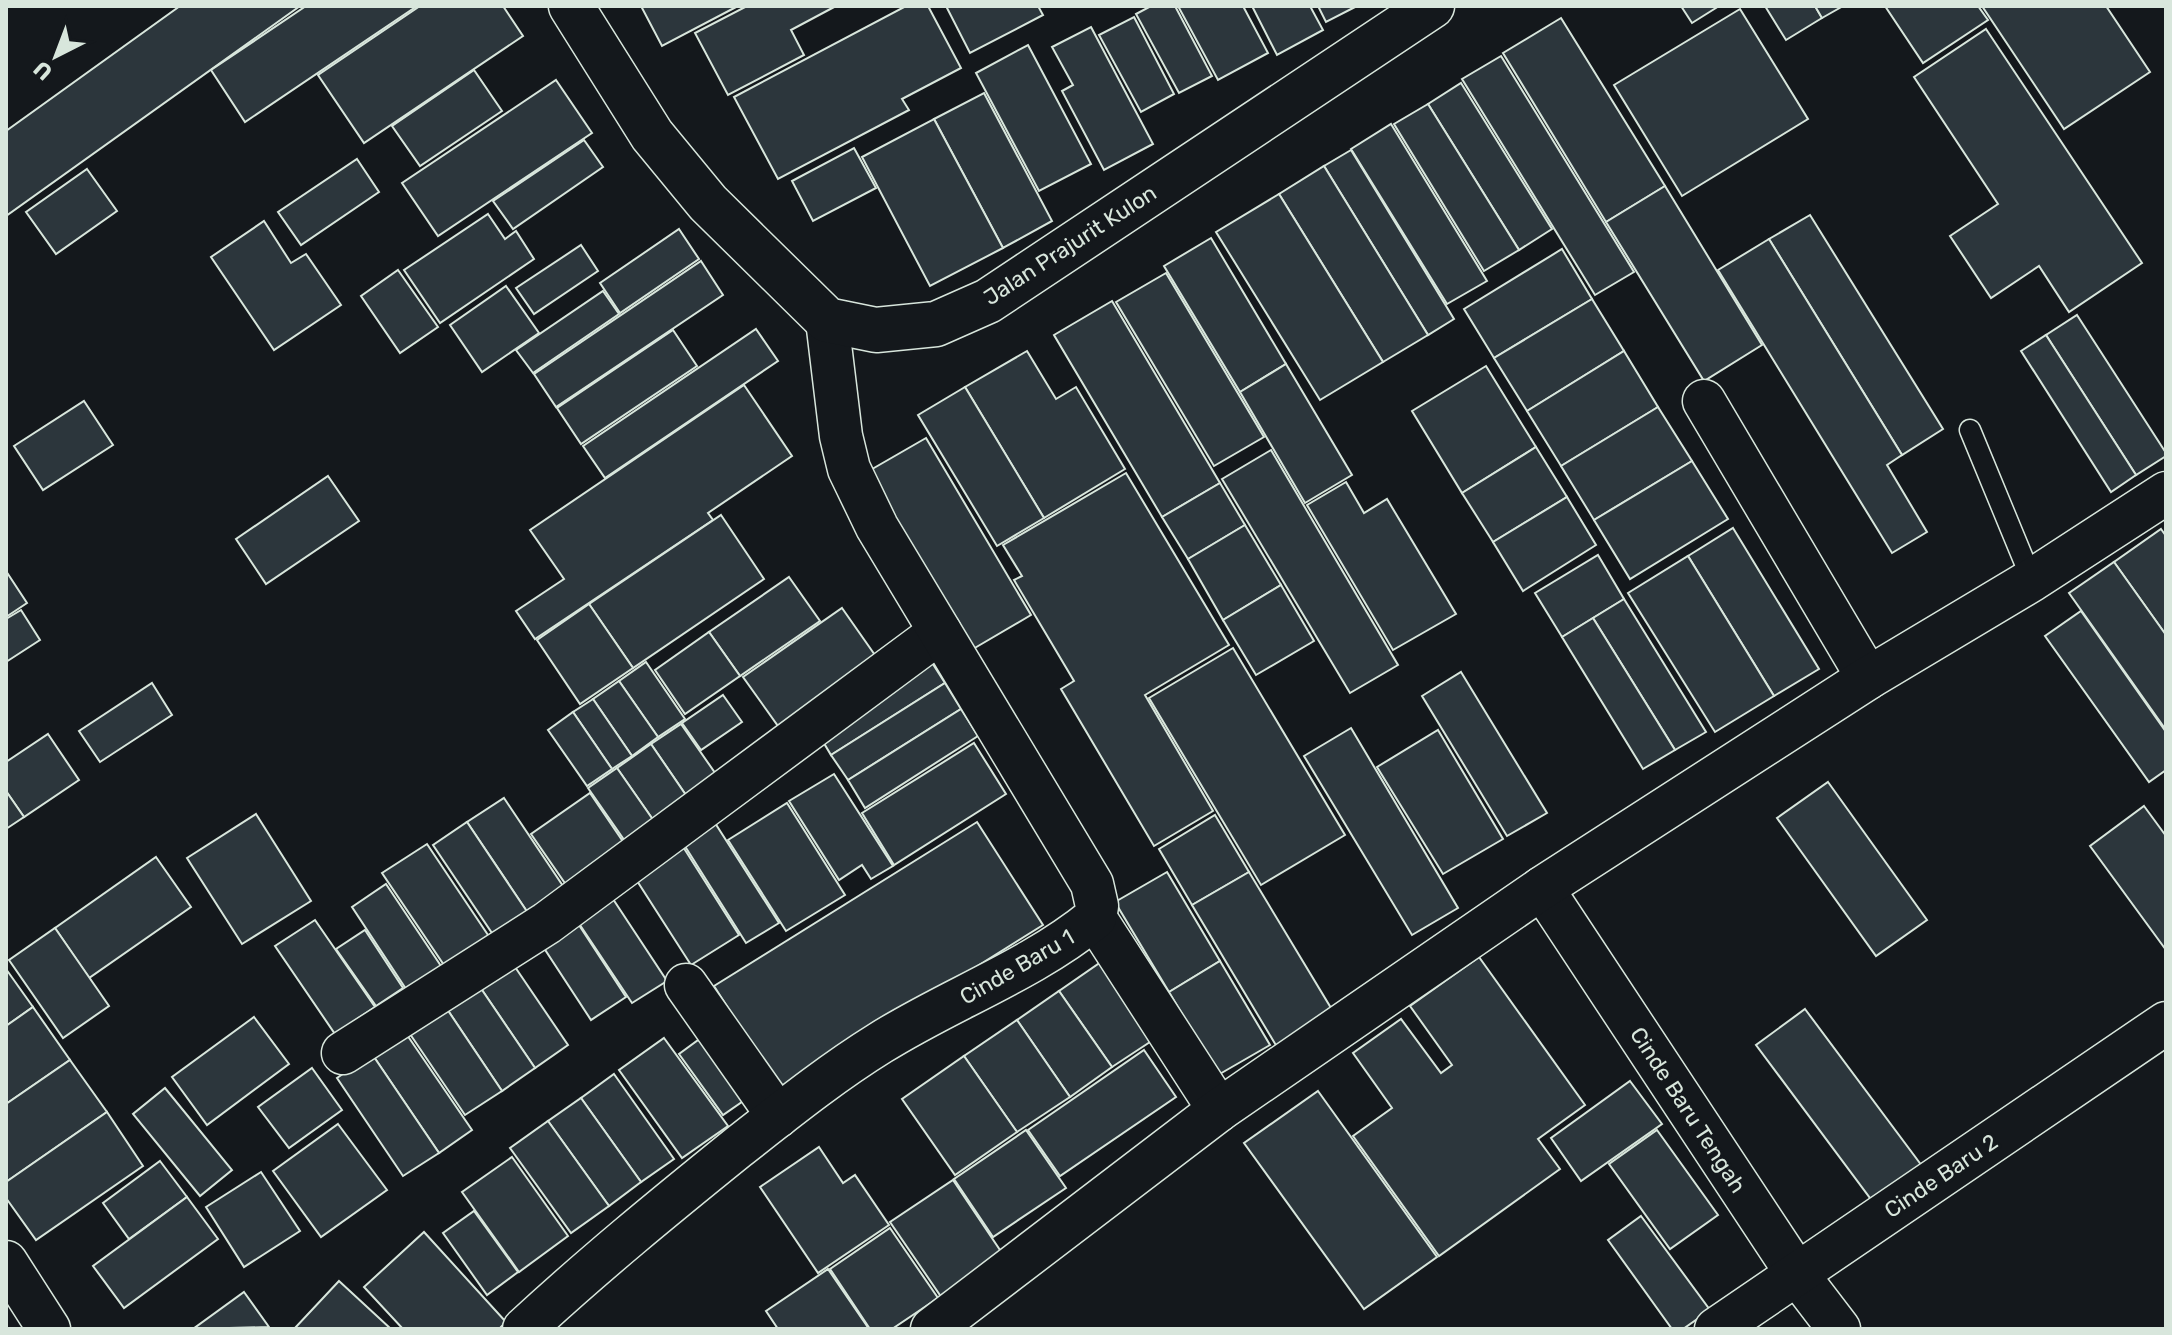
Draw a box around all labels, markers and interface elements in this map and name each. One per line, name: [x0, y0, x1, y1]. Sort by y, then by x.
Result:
north arrow: [16, 16, 96, 96]
text: U: [28, 55, 58, 86]
street label: Jalan Prajurit Kulon: [978, 179, 1162, 311]
street label: Cinde Baru 1: [955, 923, 1079, 1011]
street label: Cinde Baru Tengah: [1624, 1022, 1752, 1198]
street label: Cinde Baru 2: [1879, 1128, 2003, 1224]

